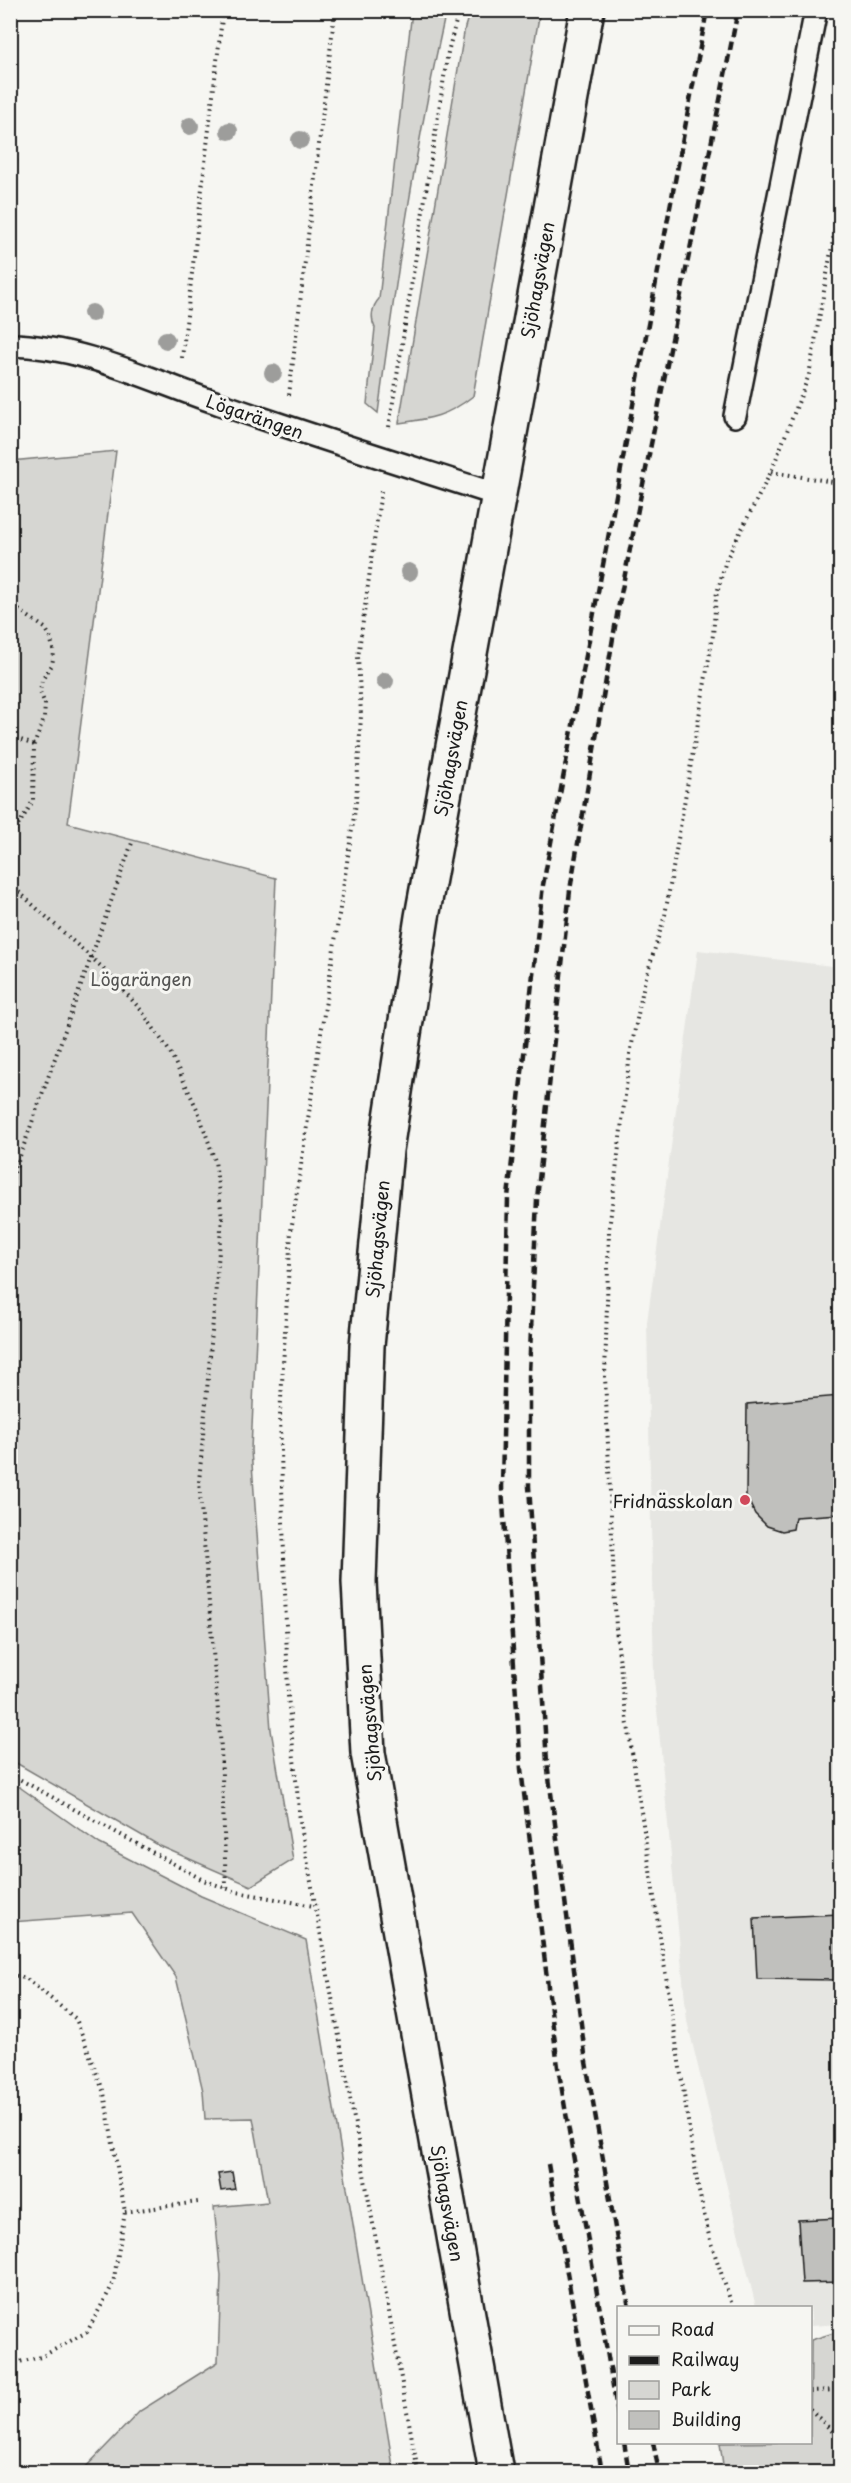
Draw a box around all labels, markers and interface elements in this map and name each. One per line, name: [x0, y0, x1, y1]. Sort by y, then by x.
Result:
street label: Sjöhagsvägen: [513, 219, 561, 341]
street label: Lögarängen: [203, 387, 307, 445]
street label: Sjöhagsvägen: [426, 697, 474, 819]
park label: Lögarängen: [90, 965, 192, 992]
street label: Sjöhagsvägen: [358, 1179, 396, 1299]
place label: Fridnässkolan: [613, 1487, 733, 1514]
marker: Fridnässkolan: [738, 1493, 752, 1507]
street label: Sjöhagsvägen: [350, 1663, 388, 1783]
street label: Sjöhagsvägen: [424, 2142, 472, 2264]
legend: [617, 2306, 812, 2444]
text: Road: [671, 2315, 715, 2342]
text: Railway: [671, 2345, 739, 2372]
text: Park: [671, 2375, 711, 2402]
text: Building: [671, 2405, 741, 2432]

